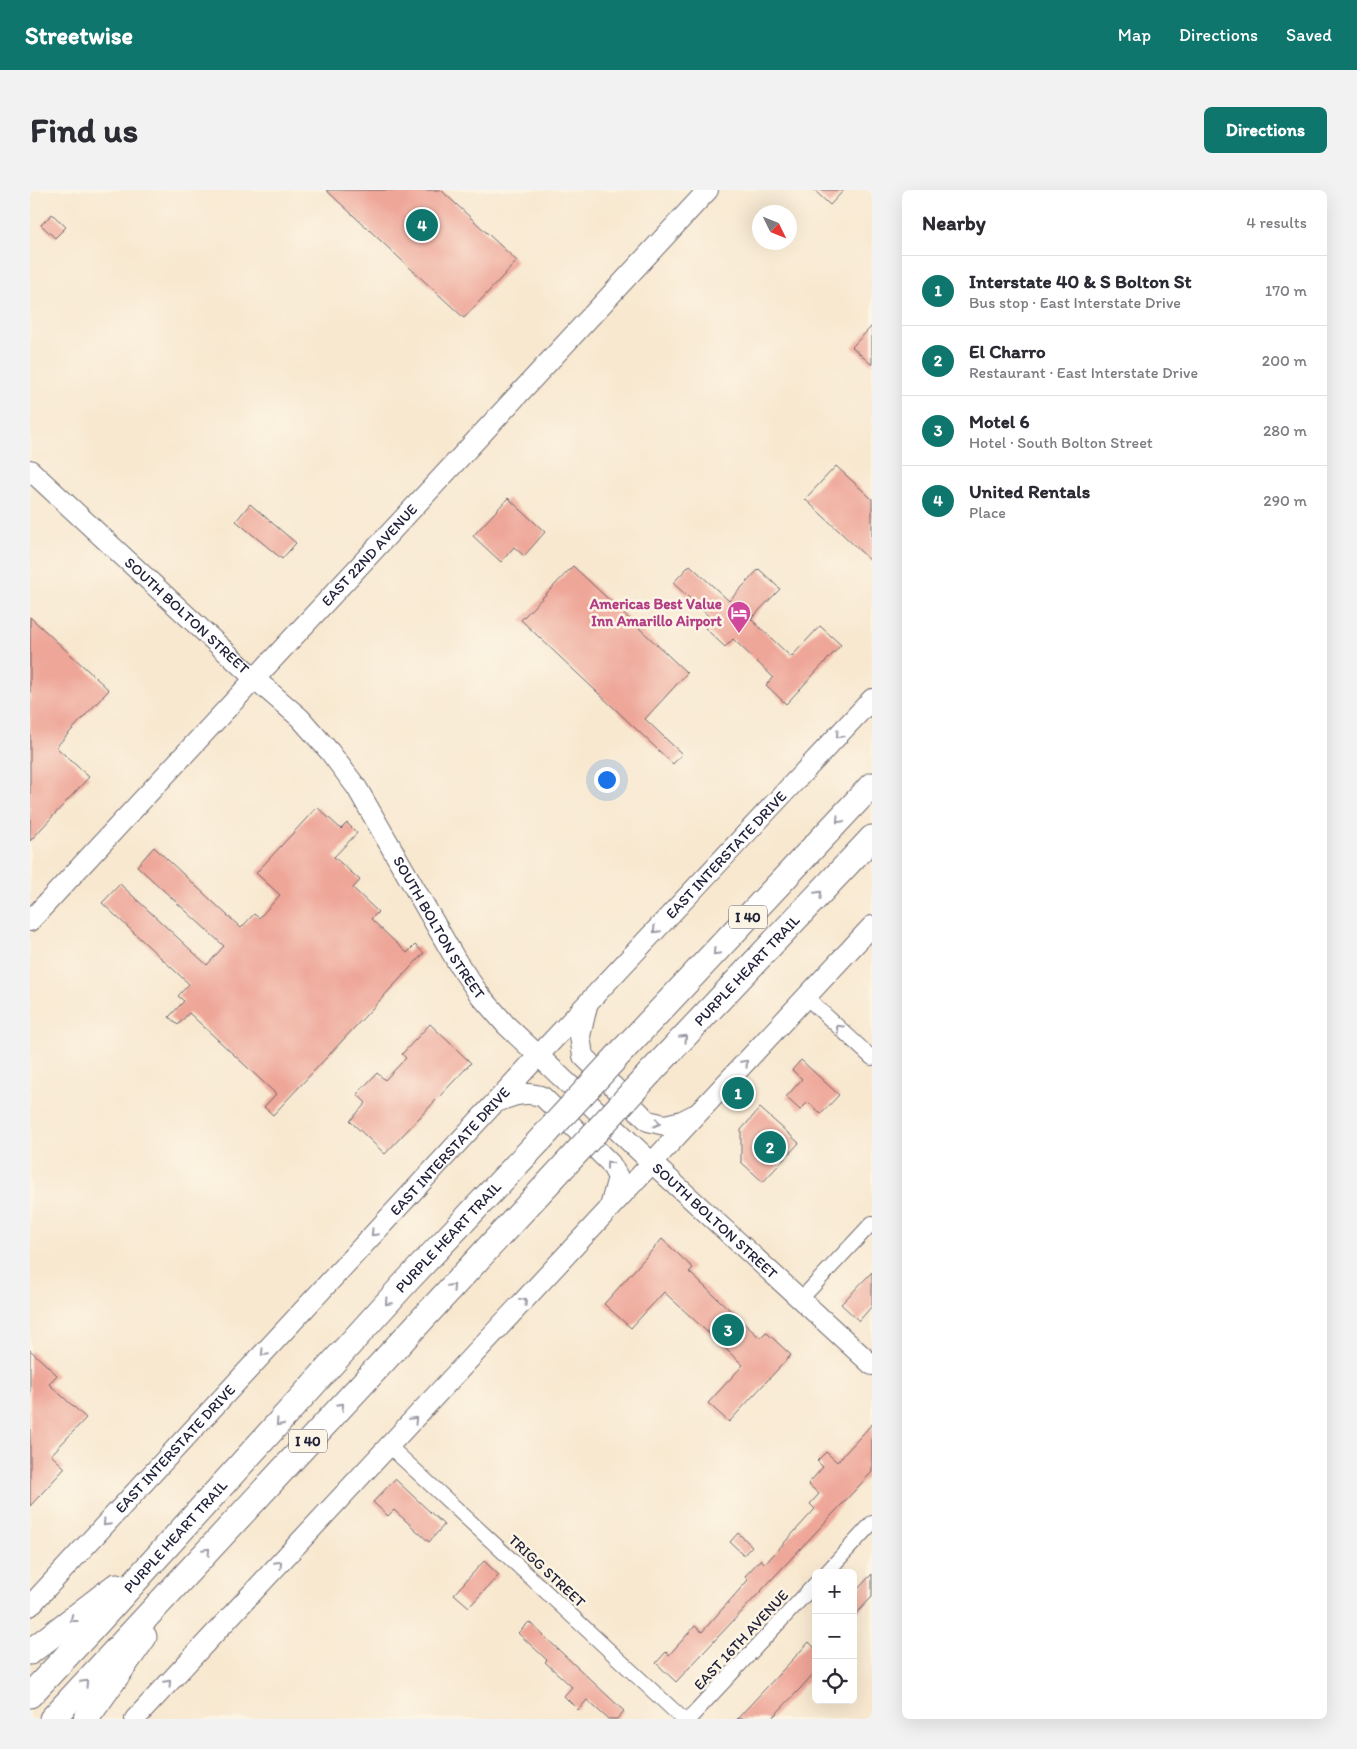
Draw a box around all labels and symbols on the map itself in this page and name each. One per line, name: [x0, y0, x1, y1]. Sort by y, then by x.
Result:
north arrow: [752, 205, 797, 250]
pin: 4: [406, 206, 438, 244]
street label: EAST 22ND AVENUE: [318, 500, 421, 610]
street label: SOUTH BOLTON STREET: [121, 553, 253, 678]
place label: Americas Best Value Inn Amarillo Airport: [589, 595, 722, 631]
hotel icon: Americas Best Value Inn Amarillo Airport: [726, 600, 752, 634]
one-way arrow: [836, 729, 845, 738]
your location: [594, 767, 620, 793]
street label: EAST INTERSTATE DRIVE: [662, 787, 790, 923]
one-way arrow: [836, 815, 845, 824]
street label: SOUTH BOLTON STREET: [389, 853, 489, 1004]
one-way arrow: [813, 891, 822, 900]
road number: I 40: [729, 906, 767, 929]
street label: PURPLE HEART TRAIL: [690, 911, 804, 1030]
one-way arrow: [653, 924, 662, 933]
one-way arrow: [712, 946, 721, 955]
one-way arrow: [836, 1025, 845, 1034]
one-way arrow: [678, 1035, 687, 1044]
one-way arrow: [739, 1060, 748, 1069]
pin: 1: [722, 1074, 754, 1112]
street label: EAST INTERSTATE DRIVE: [386, 1083, 514, 1219]
one-way arrow: [652, 1117, 661, 1128]
pin: 2: [754, 1128, 786, 1166]
street label: SOUTH BOLTON STREET: [649, 1159, 782, 1283]
one-way arrow: [606, 1160, 615, 1170]
street label: PURPLE HEART TRAIL: [392, 1178, 505, 1297]
one-way arrow: [371, 1228, 380, 1237]
one-way arrow: [446, 1283, 455, 1292]
one-way arrow: [385, 1296, 394, 1305]
one-way arrow: [518, 1297, 527, 1306]
pin: 3: [712, 1311, 744, 1349]
one-way arrow: [261, 1347, 270, 1356]
street label: EAST INTERSTATE DRIVE: [111, 1381, 239, 1517]
one-way arrow: [335, 1402, 344, 1411]
one-way arrow: [408, 1416, 417, 1425]
one-way arrow: [276, 1417, 285, 1426]
road number: I 40: [289, 1430, 327, 1452]
street label: PURPLE HEART TRAIL: [120, 1476, 231, 1597]
one-way arrow: [103, 1518, 112, 1527]
street label: TRIGG STREET: [505, 1531, 590, 1612]
one-way arrow: [201, 1548, 210, 1557]
one-way arrow: [273, 1561, 282, 1570]
street label: EAST 16TH AVENUE: [690, 1586, 792, 1694]
one-way arrow: [70, 1613, 79, 1621]
one-way arrow: [79, 1680, 88, 1689]
one-way arrow: [162, 1680, 171, 1689]

